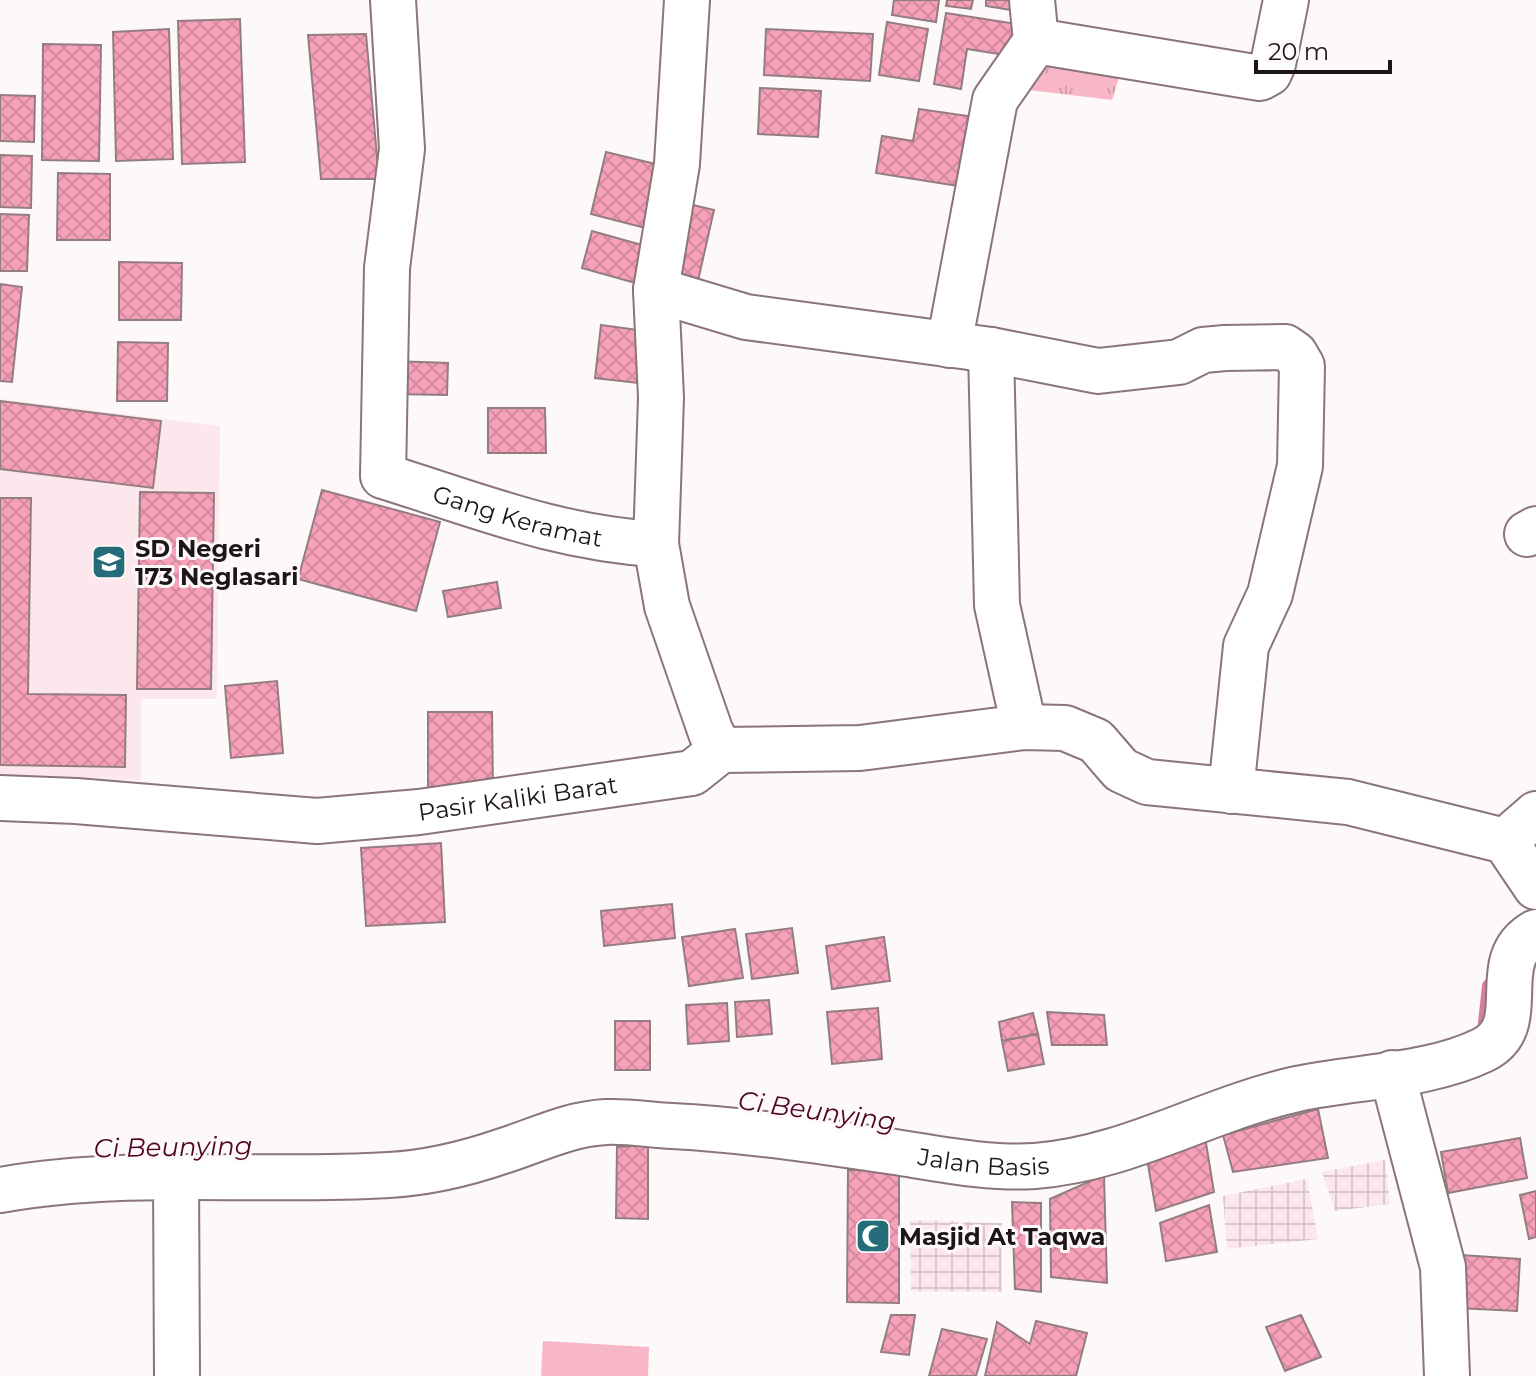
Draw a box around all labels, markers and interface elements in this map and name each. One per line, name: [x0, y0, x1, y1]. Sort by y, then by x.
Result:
scale bar: [1256, 24, 1390, 74]
text: 20 m: [1268, 37, 1329, 66]
street label: Gang Keramat: [429, 479, 605, 552]
place label: SD Negeri 173 Neglasari: [135, 534, 299, 591]
school or university icon: SD Negeri 173 Neglasari: [90, 543, 128, 581]
street label: Pasir Kaliki Barat: [416, 769, 619, 826]
water label: Ci Beunying: [736, 1084, 898, 1138]
water label: Ci Beunying: [93, 1130, 253, 1164]
street label: Jalan Basis: [915, 1141, 1051, 1181]
mosque icon: Masjid At Taqwa: [854, 1217, 892, 1255]
place label: Masjid At Taqwa: [899, 1222, 1105, 1251]

